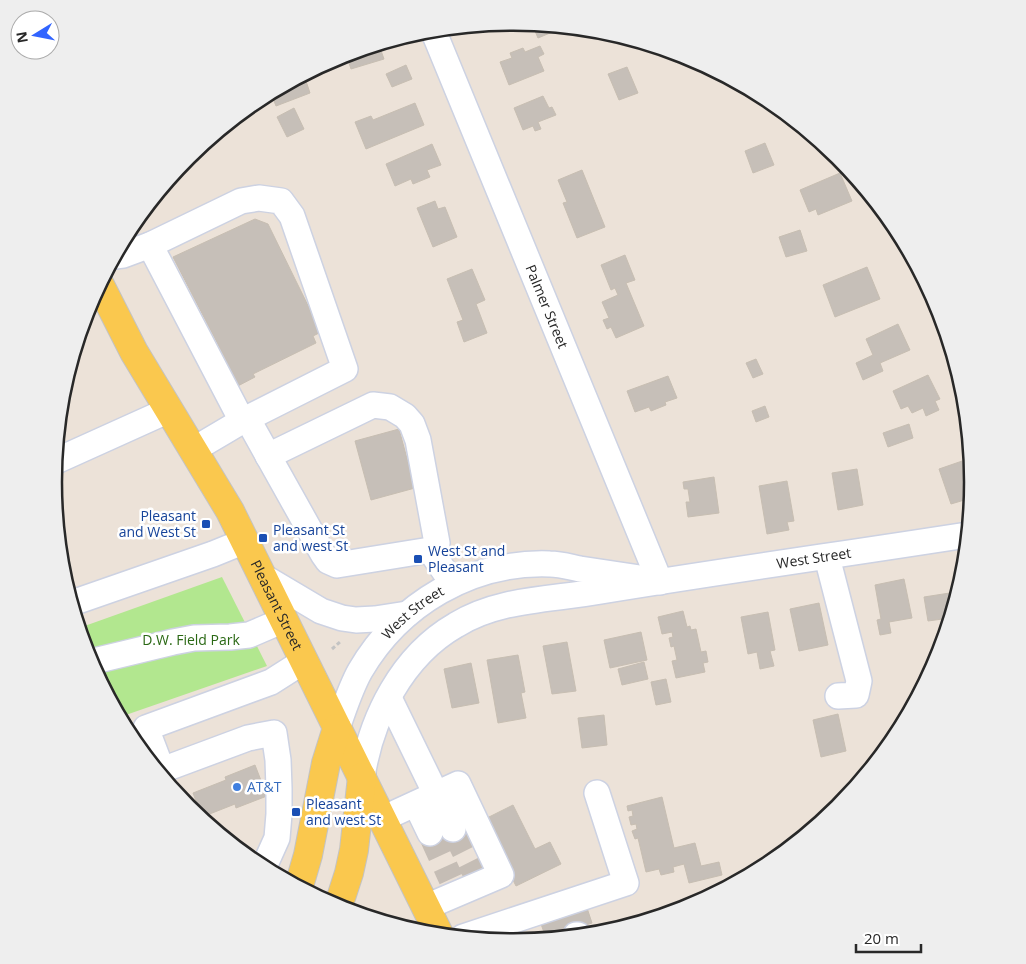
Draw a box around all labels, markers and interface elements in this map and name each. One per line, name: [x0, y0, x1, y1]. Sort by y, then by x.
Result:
north arrow: [10, 10, 60, 60]
text: N: [11, 30, 32, 45]
street label: Palmer Street: [521, 262, 573, 351]
place label: Pleasant and West St: [119, 506, 196, 541]
marker: Pleasant and West St: [200, 518, 212, 530]
place label: Pleasant St and west St: [273, 520, 348, 555]
marker: Pleasant St and west St: [257, 532, 269, 544]
place label: West St and Pleasant: [428, 541, 505, 576]
street label: West Street: [775, 543, 852, 573]
marker: West St and Pleasant: [412, 553, 424, 565]
street label: Pleasant Street: [247, 557, 307, 653]
street label: West Street: [377, 581, 447, 643]
park label: D.W. Field Park: [142, 630, 240, 649]
place label: AT&T: [247, 777, 282, 796]
marker: AT&T: [231, 781, 243, 793]
place label: Pleasant and west St: [306, 794, 381, 829]
marker: Pleasant and west St: [290, 806, 302, 818]
scale bar: [856, 922, 921, 954]
text: 20 m: [864, 928, 899, 948]

